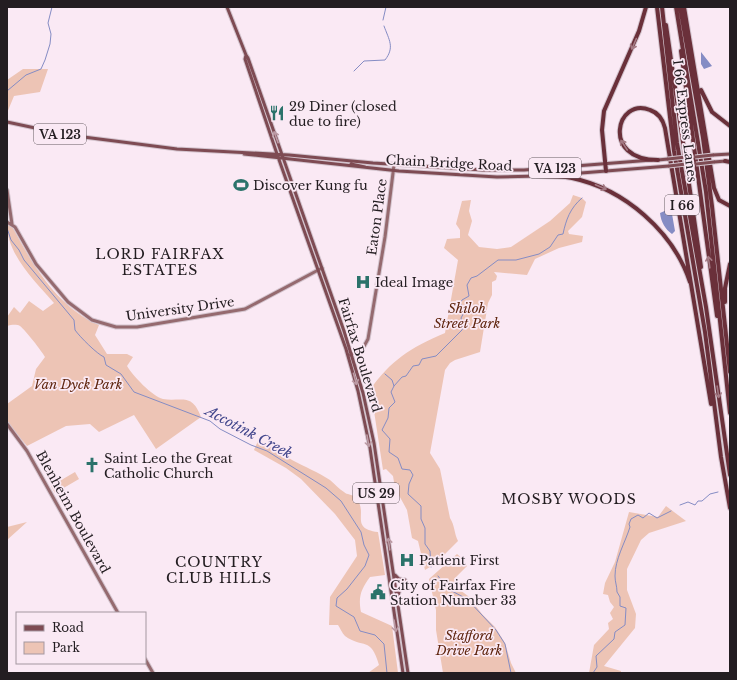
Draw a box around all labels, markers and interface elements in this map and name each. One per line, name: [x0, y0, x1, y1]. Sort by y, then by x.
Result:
one-way arrow: [630, 38, 637, 50]
street label: I 66 Express Lanes: [669, 59, 701, 184]
place label: 29 Diner (closed due to fire): [289, 98, 397, 130]
restaurant icon: 29 Diner (closed due to fire): [268, 104, 286, 122]
road number: VA 123: [34, 124, 86, 144]
one-way arrow: [272, 130, 279, 143]
one-way arrow: [620, 140, 628, 151]
street label: Chain Bridge Road: [385, 151, 513, 175]
road number: VA 123: [529, 158, 581, 178]
sports icon: Discover Kung fu: [232, 176, 250, 194]
place label: Discover Kung fu: [253, 177, 368, 194]
street label: Eaton Place: [363, 177, 391, 257]
one-way arrow: [594, 184, 606, 192]
road number: I 66: [665, 195, 699, 215]
district label: LORD FAIRFAX ESTATES: [95, 245, 225, 279]
one-way arrow: [705, 256, 713, 269]
hospital icon: Ideal Image: [354, 273, 372, 291]
place label: Ideal Image: [375, 274, 453, 291]
street label: University Drive: [125, 293, 235, 325]
street label: Fairfax Boulevard: [335, 296, 386, 414]
park label: Shiloh Street Park: [434, 300, 501, 332]
one-way arrow: [351, 373, 359, 386]
park label: Van Dyck Park: [34, 376, 123, 393]
one-way arrow: [714, 385, 722, 398]
water label: Accotink Creek: [201, 401, 295, 462]
one-way arrow: [365, 434, 373, 447]
street label: Blenheim Boulevard: [32, 448, 114, 577]
place label: Saint Leo the Great Catholic Church: [104, 450, 233, 482]
church icon: Saint Leo the Great Catholic Church: [83, 456, 101, 474]
road number: US 29: [353, 483, 399, 503]
district label: MOSBY WOODS: [501, 490, 637, 508]
one-way arrow: [385, 538, 393, 551]
hospital icon: Patient First: [398, 551, 416, 569]
place label: Patient First: [419, 552, 500, 569]
district label: COUNTRY CLUB HILLS: [166, 553, 272, 587]
place label: City of Fairfax Fire Station Number 33: [390, 577, 517, 609]
public building icon: City of Fairfax Fire Station Number 33: [369, 583, 387, 601]
legend: [16, 612, 146, 664]
one-way arrow: [391, 619, 399, 632]
text: Road: [52, 620, 84, 635]
park label: Stafford Drive Park: [435, 627, 503, 659]
text: Park: [52, 640, 80, 655]

